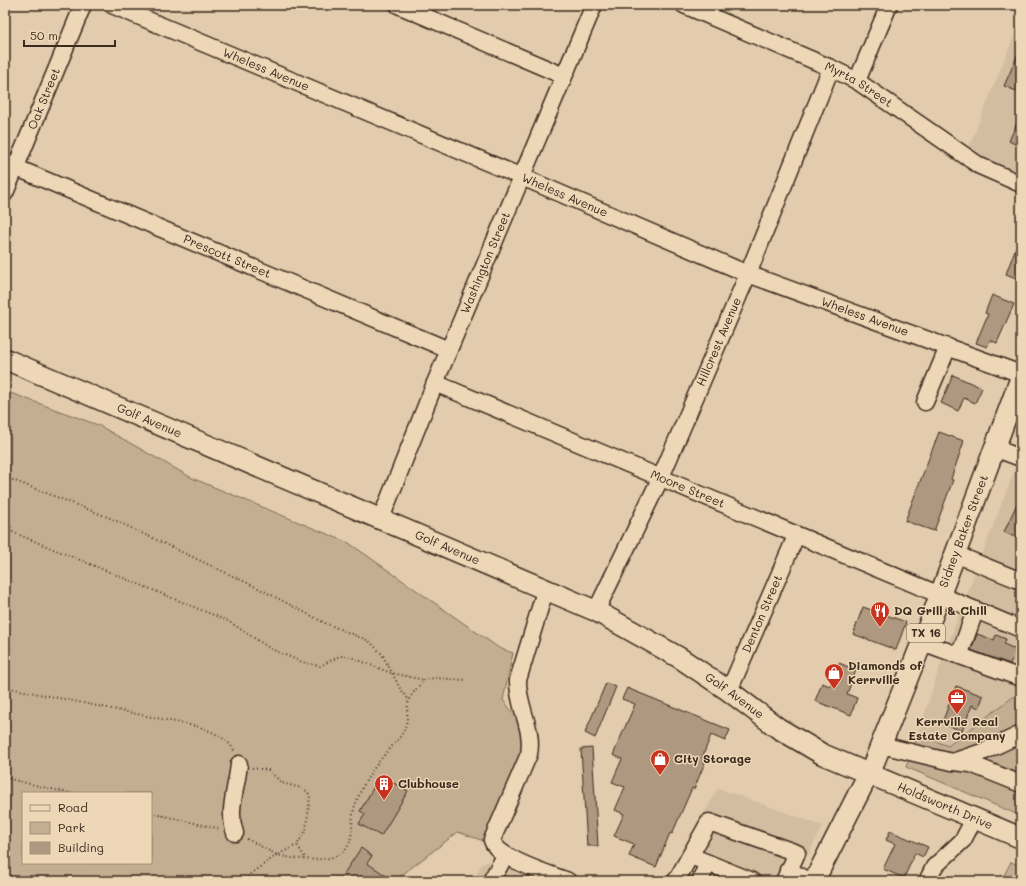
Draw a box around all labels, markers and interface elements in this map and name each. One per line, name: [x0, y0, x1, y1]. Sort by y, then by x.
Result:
scale bar: [24, 22, 115, 48]
text: 50 m: [30, 27, 58, 43]
street label: Wheless Avenue: [221, 43, 312, 94]
street label: Myrta Street: [822, 57, 896, 110]
street label: Oak Street: [23, 65, 63, 132]
street label: Wheless Avenue: [519, 169, 611, 220]
street label: Washington Street: [456, 209, 513, 316]
street label: Prescott Street: [181, 230, 274, 281]
street label: Wheless Avenue: [819, 292, 911, 339]
street label: Hillcrest Avenue: [692, 294, 744, 388]
street label: Golf Avenue: [115, 399, 185, 441]
street label: Moore Street: [648, 465, 728, 511]
street label: Sidney Baker Street: [935, 472, 991, 589]
street label: Golf Avenue: [413, 526, 483, 568]
street label: Denton Street: [738, 572, 785, 655]
restaurant icon: DQ Grill & Chill: [869, 600, 891, 628]
place label: DQ Grill & Chill: [894, 602, 987, 618]
road number: TX 16: [907, 624, 945, 642]
place label: Diamonds of Kerrville: [848, 657, 923, 687]
shop icon: Diamonds of Kerrville: [823, 662, 845, 690]
street label: Golf Avenue: [702, 668, 768, 722]
office icon: Kerrville Real Estate Company: [946, 687, 968, 715]
place label: Kerrville Real Estate Company: [908, 713, 1006, 743]
shop icon: City Storage: [649, 748, 671, 776]
place label: City Storage: [674, 750, 751, 766]
building icon: Clubhouse: [373, 773, 395, 801]
place label: Clubhouse: [398, 775, 459, 791]
street label: Holdsworth Drive: [895, 778, 996, 832]
legend: [22, 792, 152, 864]
text: Road: [58, 799, 88, 815]
text: Park: [58, 819, 85, 835]
text: Building: [58, 839, 104, 855]

